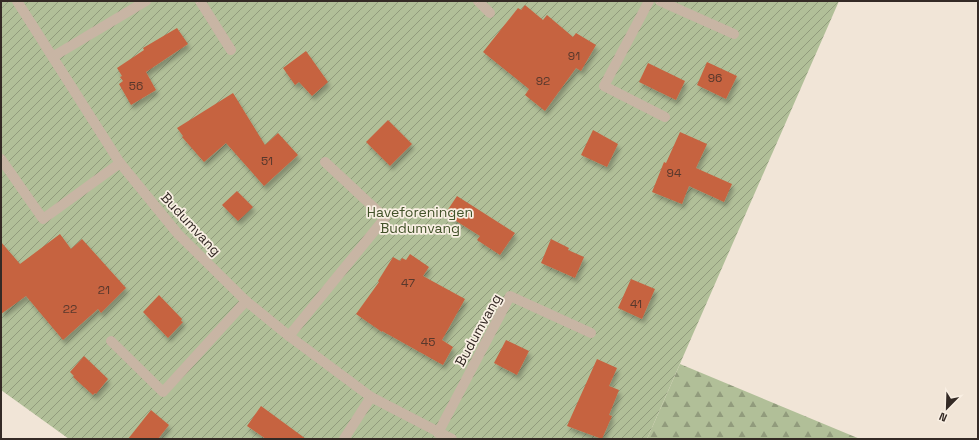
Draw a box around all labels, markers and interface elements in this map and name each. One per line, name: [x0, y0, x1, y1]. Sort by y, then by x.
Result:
house number: 91: [568, 48, 580, 64]
house number: 96: [708, 70, 722, 86]
house number: 92: [536, 73, 550, 89]
house number: 56: [129, 78, 143, 94]
house number: 51: [261, 153, 273, 169]
house number: 94: [667, 165, 682, 181]
street label: Budumvang: [157, 189, 225, 259]
park label: Haveforeningen Budumvang: [367, 203, 473, 237]
house number: 47: [401, 275, 415, 291]
house number: 21: [98, 282, 110, 298]
street label: Budumvang: [451, 291, 505, 369]
house number: 41: [630, 296, 642, 312]
house number: 22: [63, 301, 77, 317]
house number: 45: [421, 334, 435, 350]
north arrow: [927, 388, 967, 428]
text: N: [937, 409, 949, 425]

